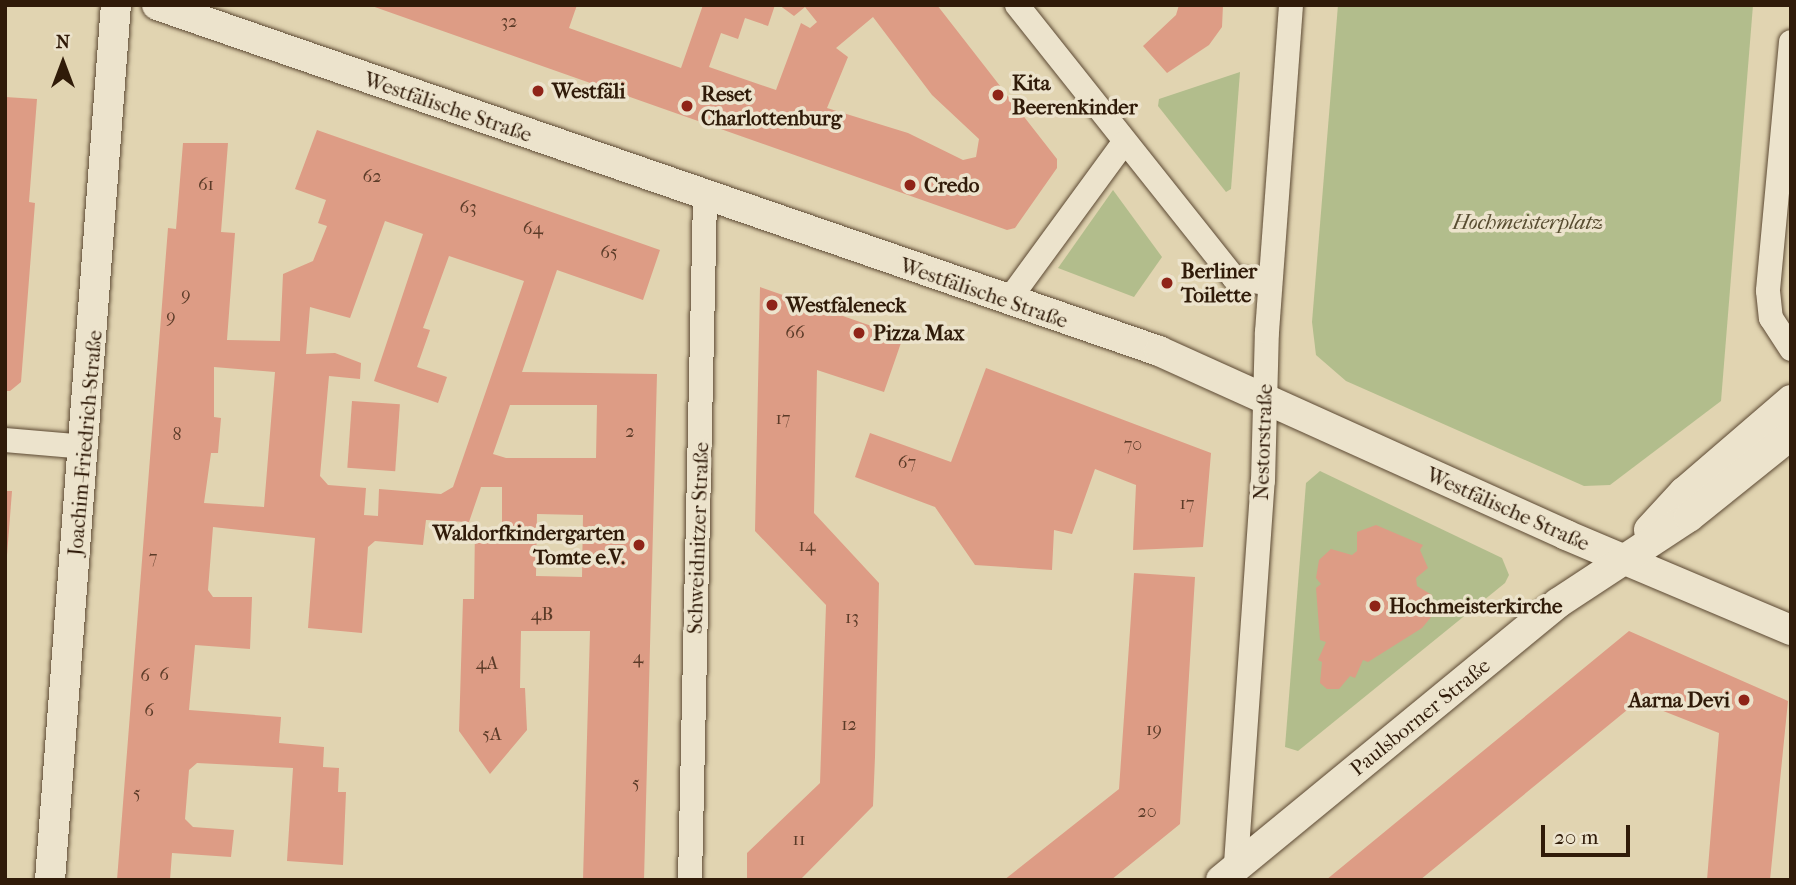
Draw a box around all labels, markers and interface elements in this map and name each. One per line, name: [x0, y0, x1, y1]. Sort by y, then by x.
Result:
house number: 32: [501, 11, 517, 33]
north arrow: [28, 28, 98, 98]
text: N: [56, 31, 70, 53]
street label: Westfälische Straße: [361, 66, 535, 148]
place label: Kita Beerenkinder: [1012, 70, 1138, 120]
place label: Westfäli: [552, 78, 626, 104]
place label: Reset Charlottenburg: [701, 81, 842, 131]
marker: Westfäli: [530, 83, 546, 99]
marker: Kita Beerenkinder: [990, 87, 1006, 103]
marker: Reset Charlottenburg: [679, 98, 695, 114]
house number: 62: [362, 166, 382, 188]
place label: Credo: [924, 172, 979, 198]
house number: 61: [198, 174, 214, 196]
marker: Credo: [902, 177, 918, 193]
house number: 63: [459, 197, 477, 219]
park label: Hochmeisterplatz: [1453, 209, 1603, 235]
house number: 64: [523, 218, 543, 240]
house number: 65: [600, 242, 618, 264]
street label: Westfälische Straße: [897, 252, 1071, 334]
place label: Berliner Toilette: [1181, 258, 1257, 308]
marker: Berliner Toilette: [1159, 275, 1175, 291]
house number: 9: [181, 284, 191, 306]
place label: Westfaleneck: [786, 292, 906, 318]
marker: Westfaleneck: [764, 297, 780, 313]
house number: 9: [166, 306, 176, 328]
place label: Pizza Max: [873, 320, 965, 346]
house number: 66: [785, 322, 805, 344]
marker: Pizza Max: [851, 325, 867, 341]
street label: Joachim-Friedrich-Straße: [63, 329, 107, 557]
street label: Nestorstraße: [1248, 383, 1278, 501]
house number: 17: [775, 408, 791, 430]
house number: 2: [625, 421, 635, 443]
house number: 8: [172, 424, 182, 446]
house number: 70: [1124, 434, 1142, 456]
street label: Schweidnitzer Straße: [682, 441, 714, 635]
house number: 67: [898, 452, 916, 474]
street label: Westfälische Straße: [1423, 462, 1593, 556]
house number: 17: [1179, 493, 1195, 515]
place label: Waldorfkindergarten Tomte e.V.: [433, 520, 625, 570]
house number: 14: [798, 535, 816, 557]
marker: Waldorfkindergarten Tomte e.V.: [631, 537, 647, 553]
house number: 7: [149, 547, 157, 569]
place label: Hochmeisterkirche: [1389, 593, 1562, 619]
marker: Hochmeisterkirche: [1367, 598, 1383, 614]
house number: 4B: [531, 604, 553, 626]
house number: 13: [845, 607, 859, 629]
house number: 4: [633, 647, 643, 669]
house number: 4A: [476, 653, 498, 675]
street label: Paulsborner Straße: [1345, 653, 1495, 781]
house number: 6: [159, 664, 169, 686]
house number: 6: [140, 665, 150, 687]
place label: Aarna Devi: [1628, 687, 1730, 713]
marker: Aarna Devi: [1736, 692, 1752, 708]
house number: 6: [144, 700, 154, 722]
house number: 12: [841, 714, 857, 736]
house number: 19: [1146, 719, 1162, 741]
house number: 5A: [482, 724, 502, 746]
house number: 5: [632, 773, 640, 795]
house number: 5: [133, 783, 141, 805]
house number: 20: [1137, 801, 1157, 823]
scale bar: [1544, 812, 1633, 856]
text: 20 m: [1554, 825, 1598, 849]
house number: 11: [793, 829, 805, 851]

